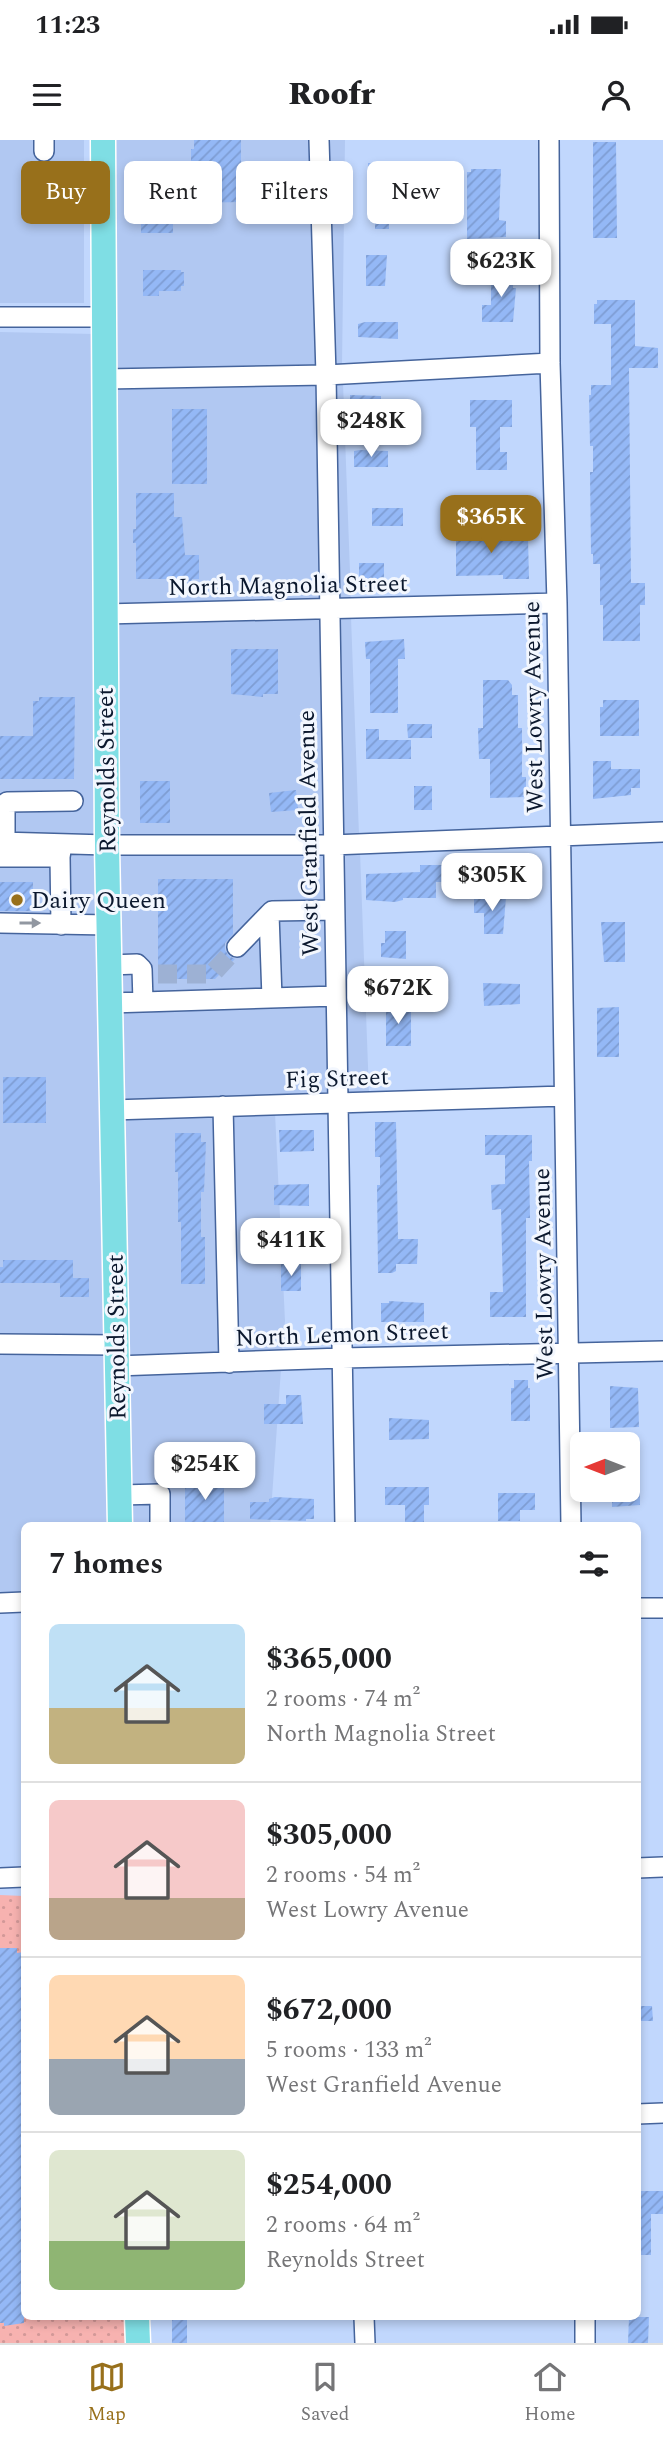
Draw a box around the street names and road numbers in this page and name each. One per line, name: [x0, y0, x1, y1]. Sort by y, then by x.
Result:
street label: North Magnolia Street: [168, 566, 408, 606]
street label: West Lowry Avenue: [514, 601, 554, 813]
street label: Reynolds Street: [88, 687, 126, 853]
street label: West Granfield Avenue: [289, 710, 329, 956]
street label: Fig Street: [284, 1059, 390, 1099]
street label: West Lowry Avenue: [524, 1168, 564, 1380]
street label: Reynolds Street: [98, 1254, 136, 1420]
street label: North Lemon Street: [235, 1313, 449, 1357]

